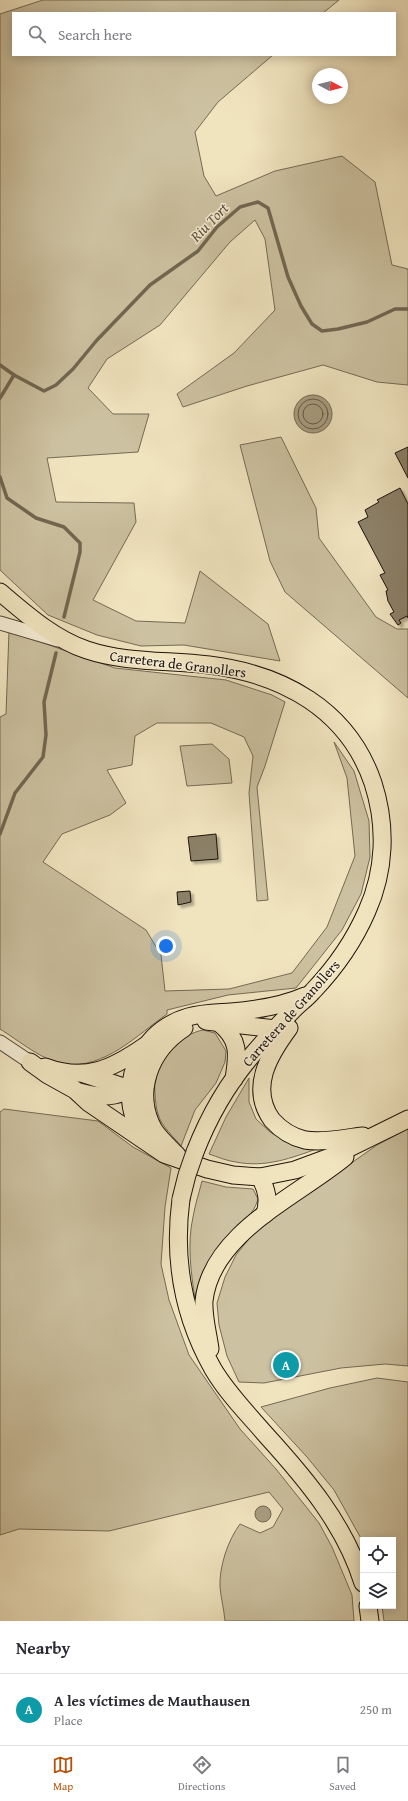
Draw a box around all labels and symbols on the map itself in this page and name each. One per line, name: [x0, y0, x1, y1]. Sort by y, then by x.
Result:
north arrow: [312, 68, 348, 104]
water label: Riu Tort: [185, 198, 233, 247]
street label: Carretera de Granollers: [109, 646, 247, 682]
your location: [156, 936, 176, 956]
street label: Carretera de Granollers: [238, 955, 344, 1071]
pin: A: [273, 1350, 299, 1380]

